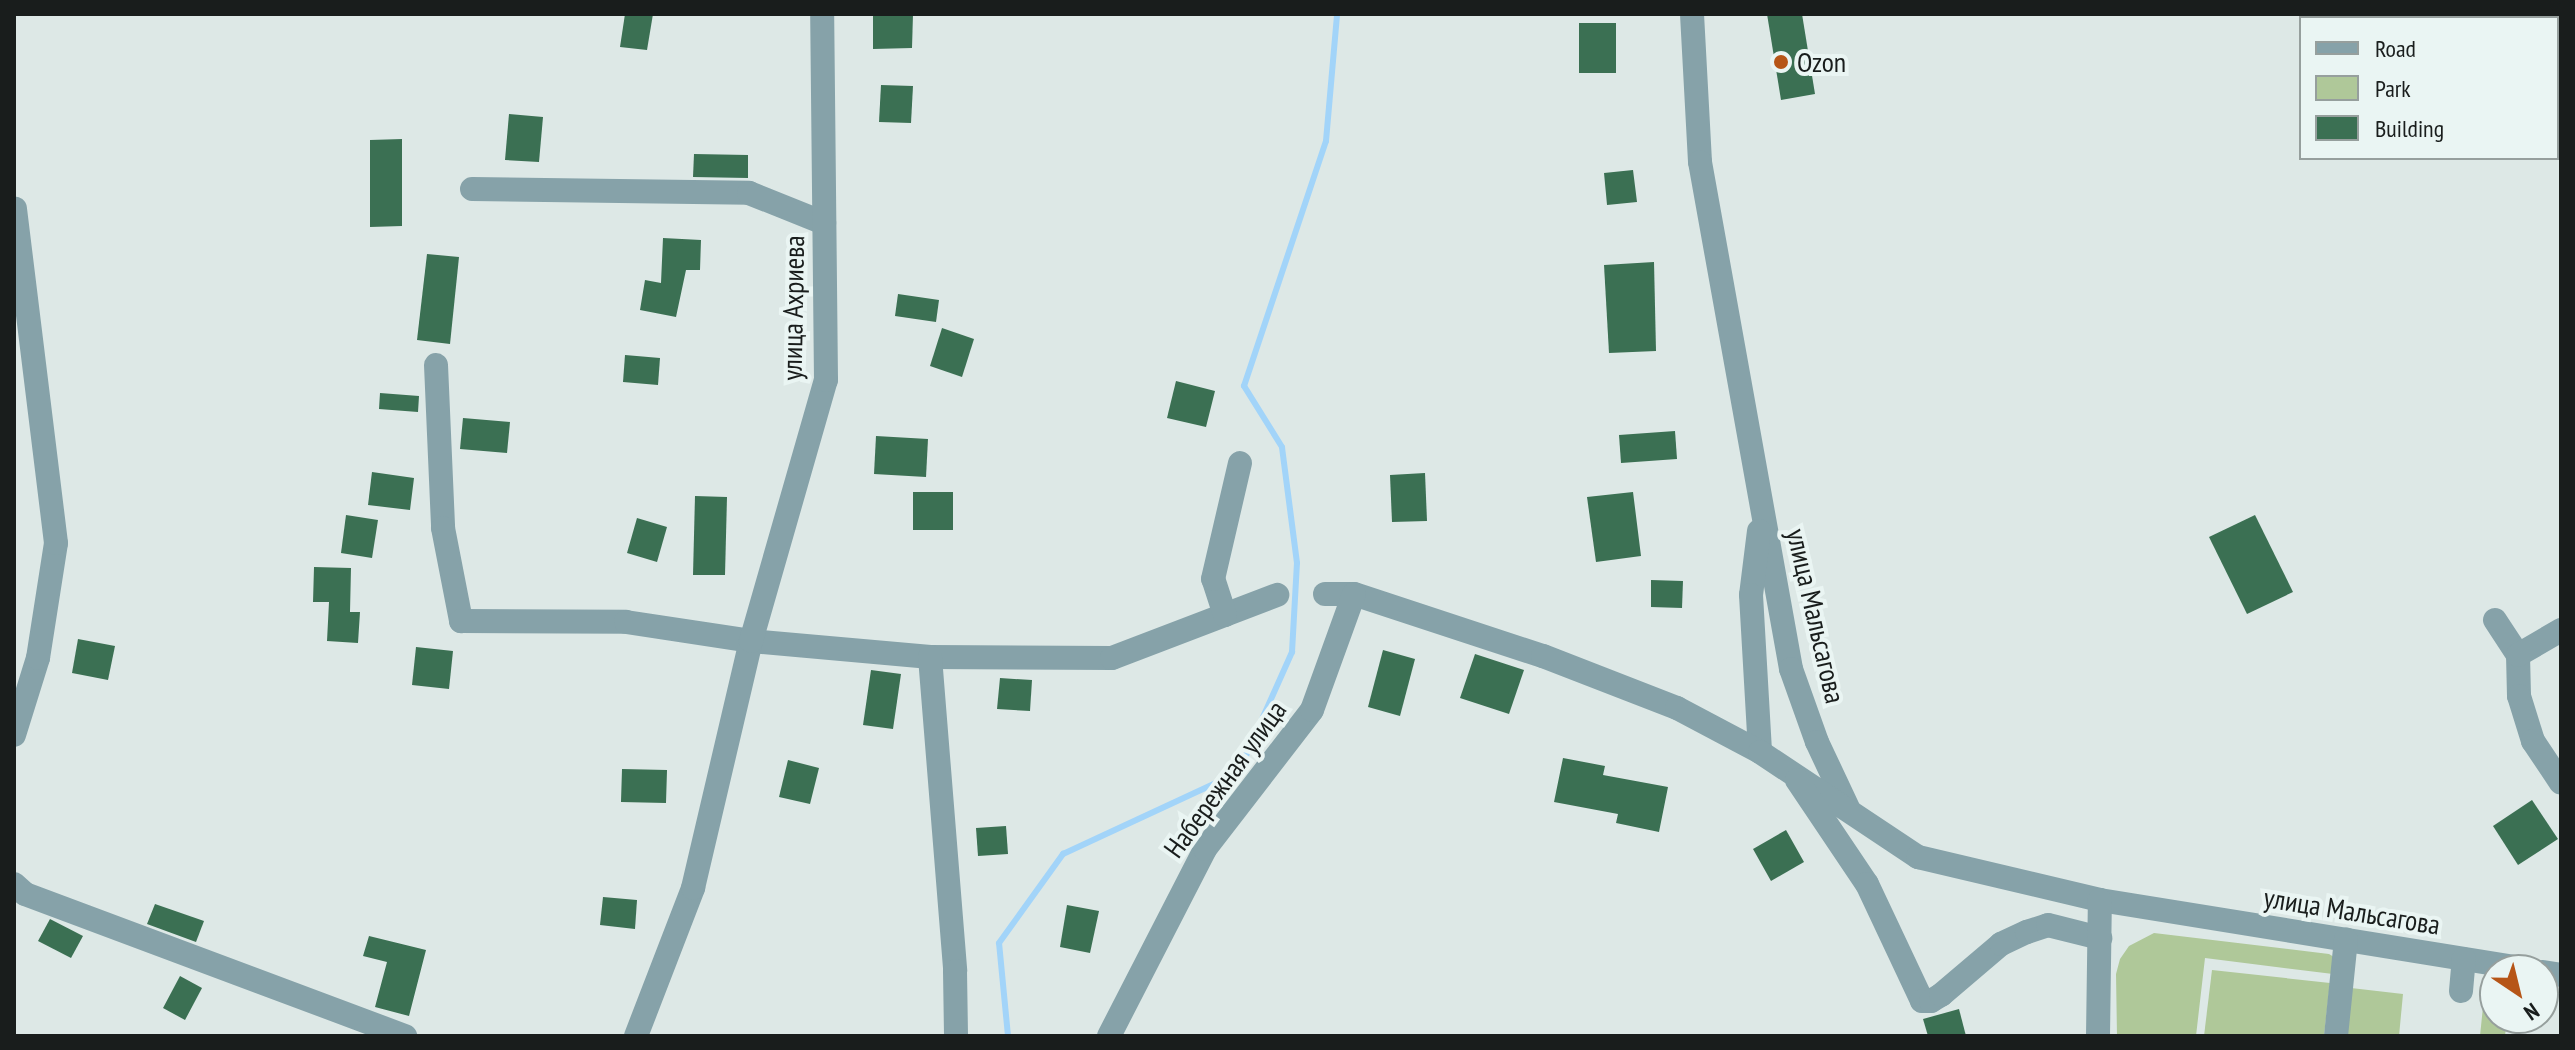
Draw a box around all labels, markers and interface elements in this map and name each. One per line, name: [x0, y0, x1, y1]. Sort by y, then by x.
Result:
legend: [2299, 16, 2559, 160]
text: Road: [2375, 33, 2416, 64]
place label: Ozon: [1797, 45, 1846, 79]
marker: Ozon: [1772, 53, 1790, 71]
text: Park: [2375, 73, 2411, 104]
text: Building: [2375, 113, 2444, 144]
street label: улица Ахриева: [775, 235, 811, 381]
street label: улица Мальсагова: [1780, 526, 1852, 706]
street label: Набережная улица: [1157, 694, 1293, 864]
street label: улица Мальсагова: [2262, 880, 2442, 942]
north arrow: [2479, 954, 2559, 1034]
text: N: [2519, 997, 2545, 1027]

